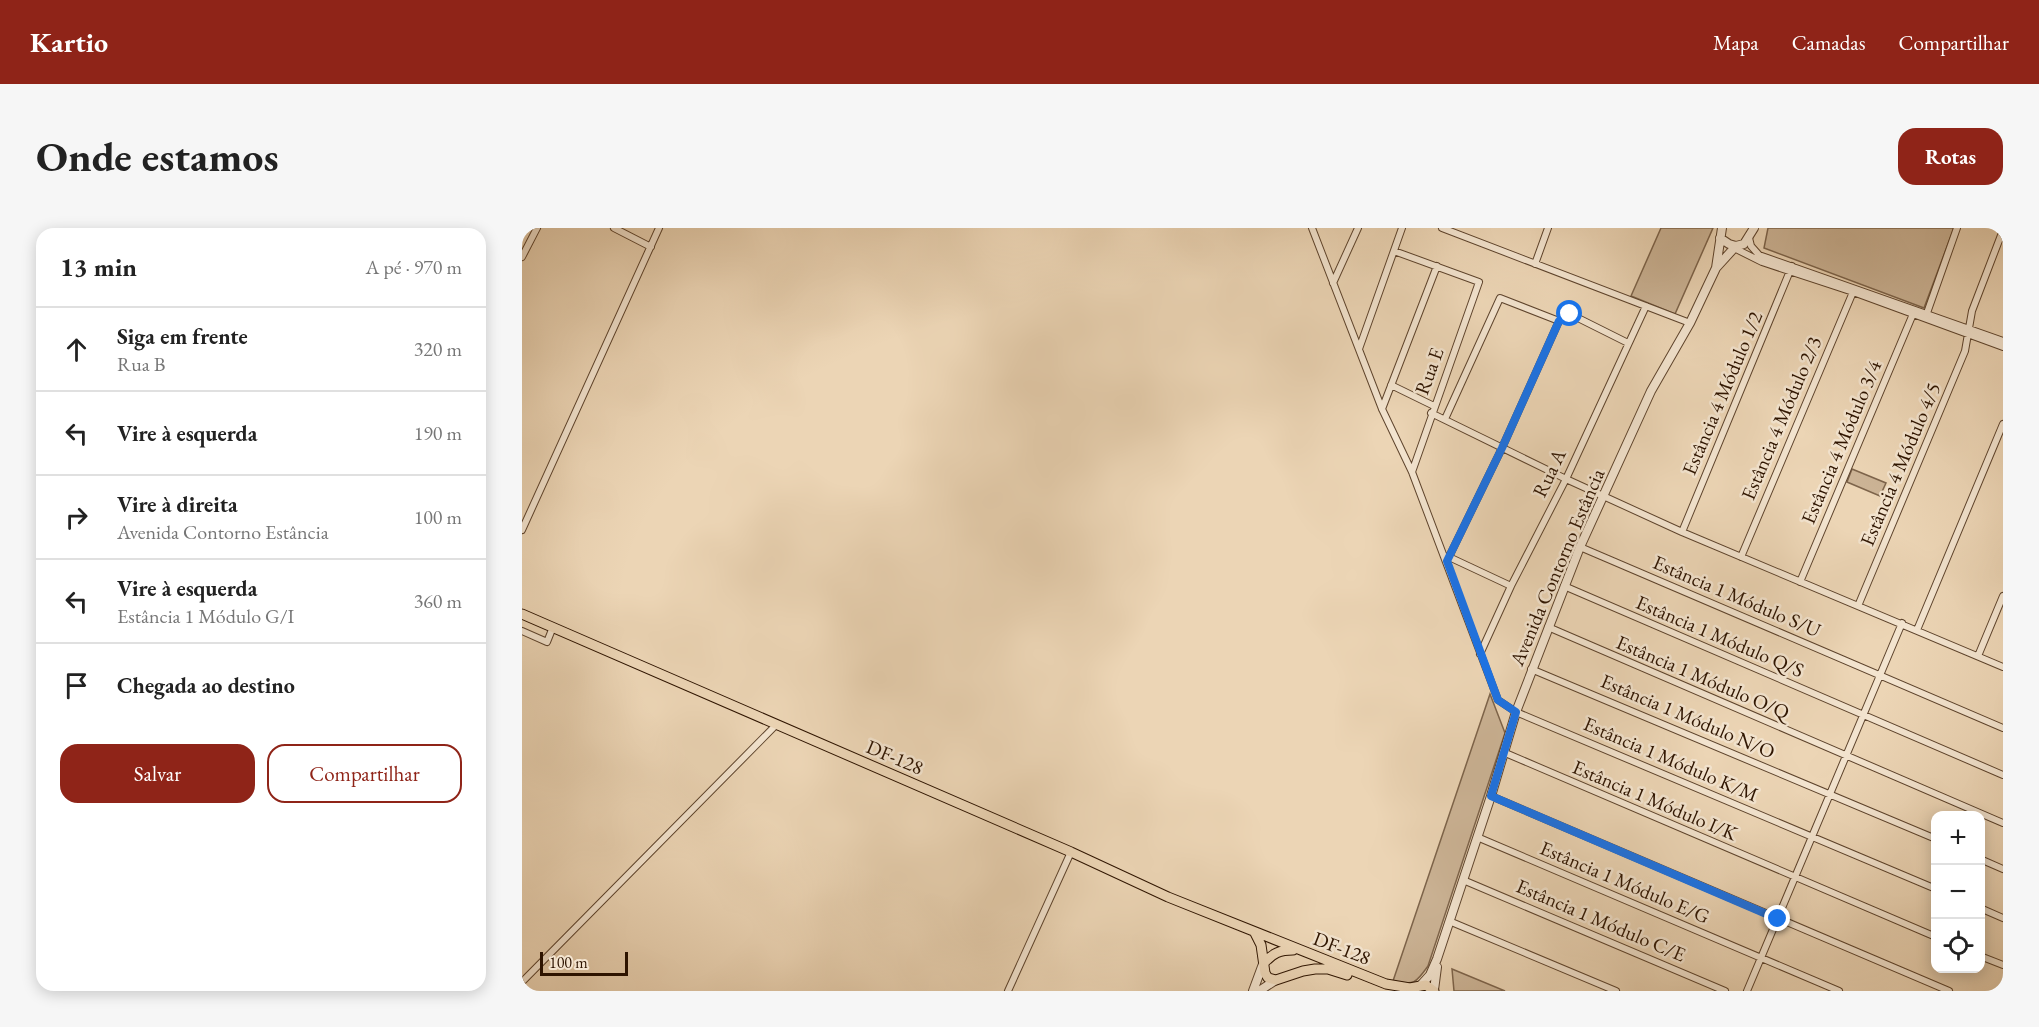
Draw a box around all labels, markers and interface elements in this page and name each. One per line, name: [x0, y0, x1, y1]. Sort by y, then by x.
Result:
text: Kartio: [30, 24, 108, 60]
text: Mapa: [1713, 29, 1759, 56]
text: Camadas: [1792, 29, 1865, 56]
text: Compartilhar: [1898, 29, 2009, 56]
button: Rotas: [1898, 128, 2003, 185]
text: Onde estamos: [36, 129, 279, 184]
text: 13 min: [60, 250, 137, 284]
text: A pé · 970 m: [366, 254, 462, 280]
route start: [1556, 300, 1582, 326]
street label: Estância 4 Módulo 1/2: [1676, 307, 1768, 479]
text: Siga em frente: [117, 322, 248, 351]
street label: Estância 4 Módulo 2/3: [1735, 332, 1827, 504]
icon: ahead: [60, 333, 93, 366]
text: 320 m: [414, 336, 462, 362]
street label: Rua E: [1409, 344, 1449, 398]
text: Rua B: [117, 351, 166, 377]
street label: Estância 4 Módulo 3/4: [1795, 356, 1887, 528]
street label: Estância 4 Módulo 4/5: [1854, 378, 1946, 550]
icon: left: [60, 417, 93, 450]
text: Vire à esquerda: [117, 419, 257, 448]
text: 190 m: [414, 420, 462, 446]
street label: Rua A: [1526, 444, 1572, 501]
street label: Avenida Contorno Estância: [1503, 465, 1610, 670]
text: Vire à direita: [117, 490, 238, 519]
icon: right: [60, 501, 93, 534]
text: 100 m: [414, 504, 462, 530]
text: Avenida Contorno Estância: [117, 519, 329, 545]
street label: Estância 1 Módulo S/U: [1649, 549, 1825, 643]
text: Vire à esquerda: [117, 574, 257, 603]
icon: left: [60, 585, 93, 618]
text: 360 m: [414, 588, 462, 614]
street label: Estância 1 Módulo Q/S: [1632, 589, 1808, 683]
text: Estância 1 Módulo G/I: [117, 603, 294, 629]
street label: Estância 1 Módulo O/Q: [1612, 629, 1796, 726]
street label: Estância 1 Módulo N/O: [1597, 667, 1779, 765]
icon: arrive: [60, 669, 93, 702]
text: Chegada ao destino: [117, 671, 295, 700]
street label: Estância 1 Módulo K/M: [1580, 710, 1762, 808]
street label: DF-128: [862, 733, 928, 781]
button: Salvar: [60, 744, 255, 803]
button: Compartilhar: [267, 744, 462, 803]
street label: Estância 1 Módulo I/K: [1569, 754, 1742, 847]
map controls: [1931, 811, 1985, 973]
button: +: [1931, 811, 1985, 865]
street label: Estância 1 Módulo E/G: [1536, 834, 1714, 930]
button: −: [1931, 865, 1985, 919]
street label: Estância 1 Módulo C/E: [1512, 873, 1690, 967]
route end: [1764, 905, 1790, 931]
button: locate: [1931, 919, 1985, 973]
street label: DF-128: [1310, 925, 1374, 971]
scale bar: [540, 949, 628, 976]
text: 100 m: [549, 952, 588, 973]

